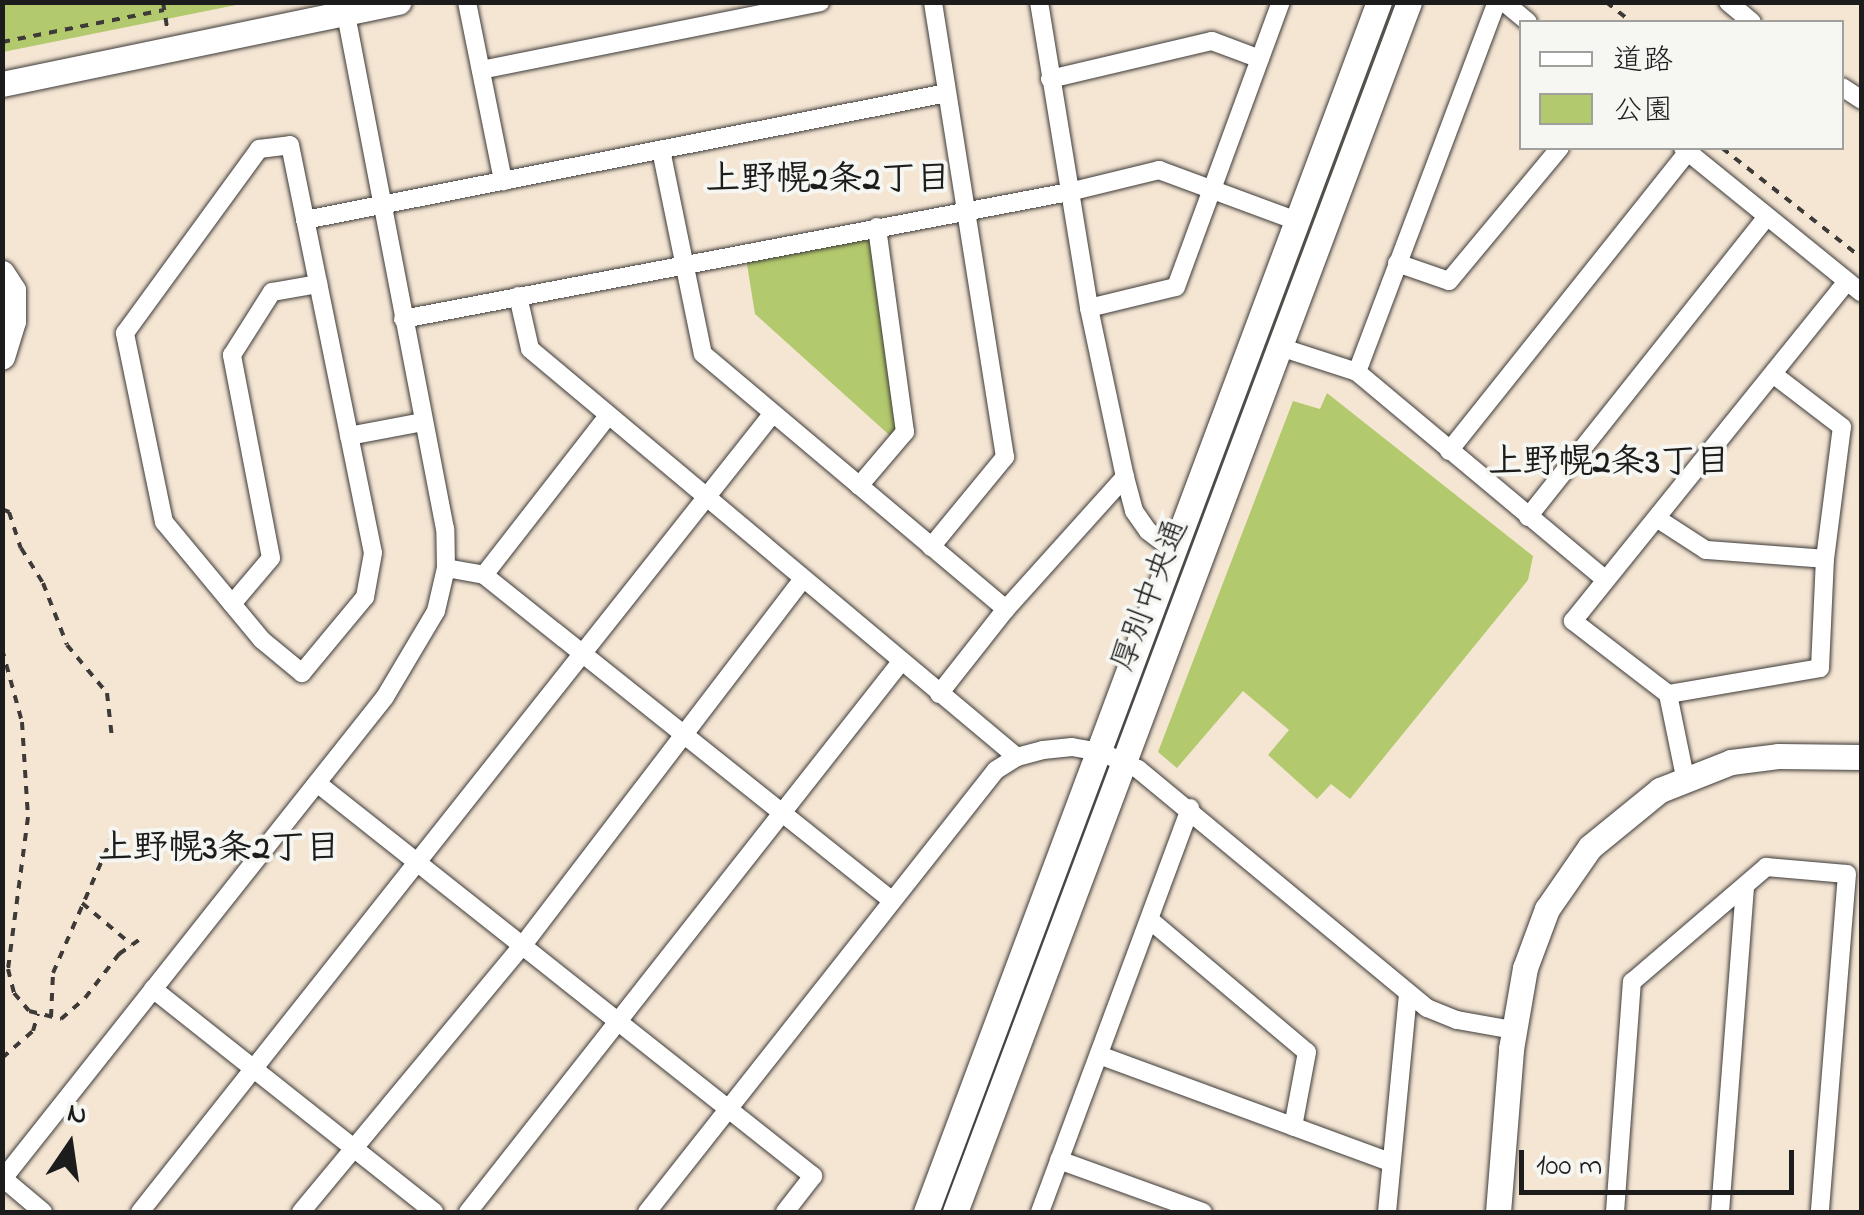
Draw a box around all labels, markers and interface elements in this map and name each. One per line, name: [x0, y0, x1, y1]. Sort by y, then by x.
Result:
legend: [1519, 20, 1844, 150]
text: 道路: [1613, 40, 1673, 84]
text: 公園: [1613, 90, 1673, 134]
district label: 上野幌2条2丁目: [706, 160, 950, 202]
district label: 上野幌2条3丁目: [1488, 443, 1730, 485]
street label: 厚別中央通: [1105, 514, 1199, 678]
district label: 上野幌3条2丁目: [98, 829, 340, 871]
text: N: [63, 1093, 91, 1137]
north arrow: [20, 1095, 120, 1195]
scale bar: [1524, 1130, 1799, 1192]
text: 100 m: [1536, 1145, 1602, 1189]

